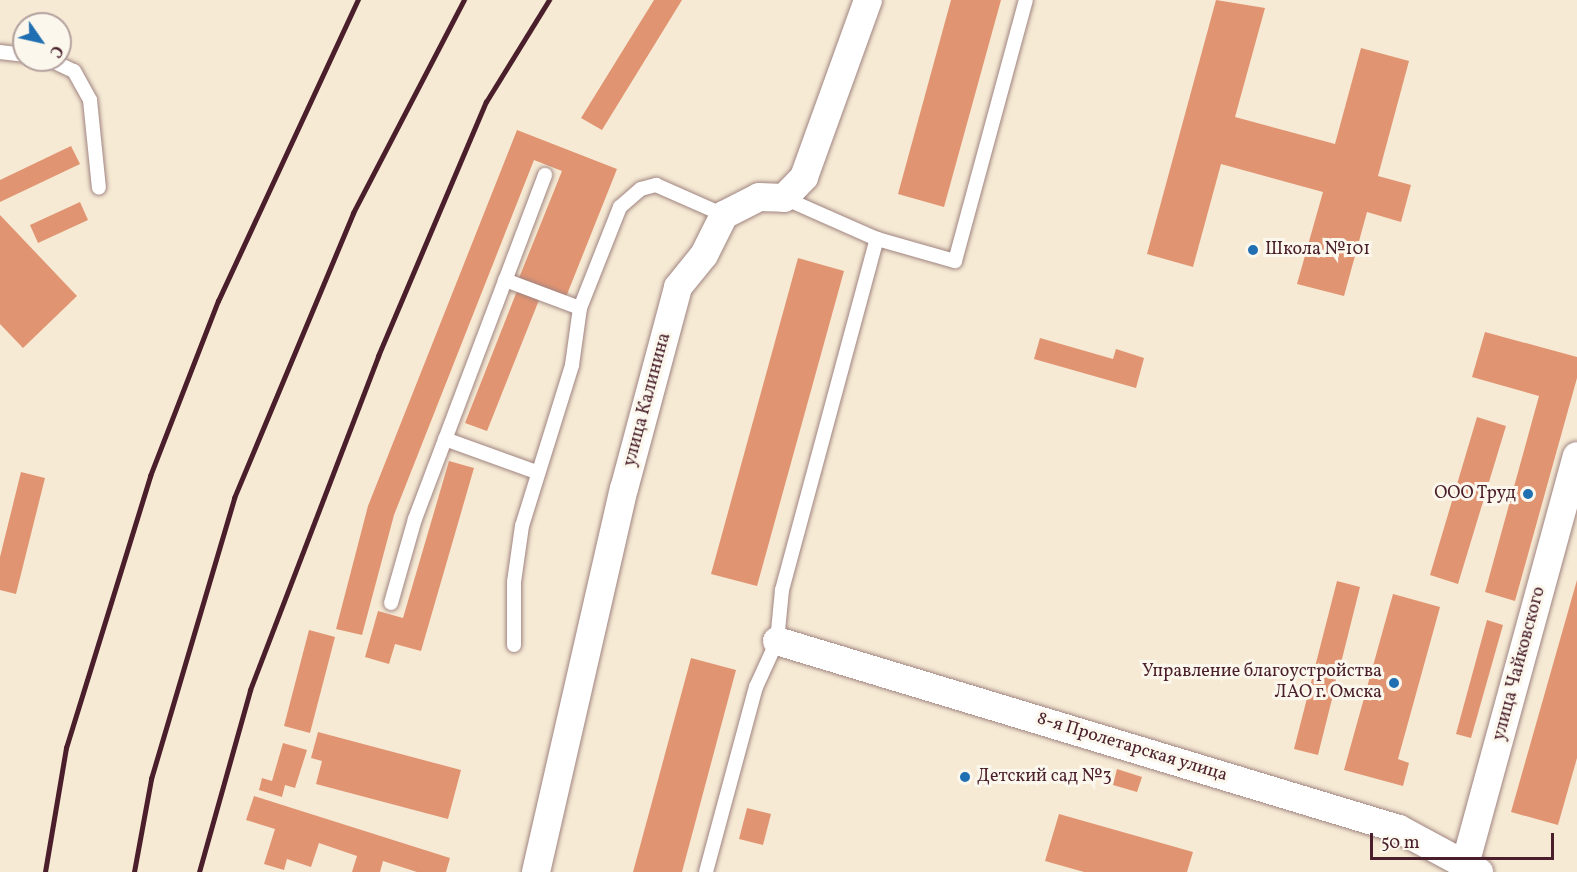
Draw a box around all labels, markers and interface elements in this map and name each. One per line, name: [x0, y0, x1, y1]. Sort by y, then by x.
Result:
north arrow: [12, 12, 72, 72]
text: С: [43, 41, 67, 61]
place label: Школа №101: [1265, 239, 1370, 261]
marker: Школа №101: [1246, 243, 1260, 257]
street label: улица Калинина: [620, 331, 676, 469]
place label: ООО Труд: [1434, 483, 1516, 505]
marker: ООО Труд: [1521, 487, 1535, 501]
street label: улица Чайковского: [1489, 585, 1551, 743]
place label: Управление благоустройства ЛАО г. Омска: [1142, 662, 1382, 704]
marker: Управление благоустройства ЛАО г. Омска: [1387, 676, 1401, 690]
street label: 8-я Пролетарская улица: [1034, 709, 1230, 787]
place label: Детский сад №3: [977, 766, 1112, 788]
marker: Детский сад №3: [958, 770, 972, 784]
scale bar: [1373, 821, 1558, 859]
text: 50 m: [1381, 831, 1420, 856]

